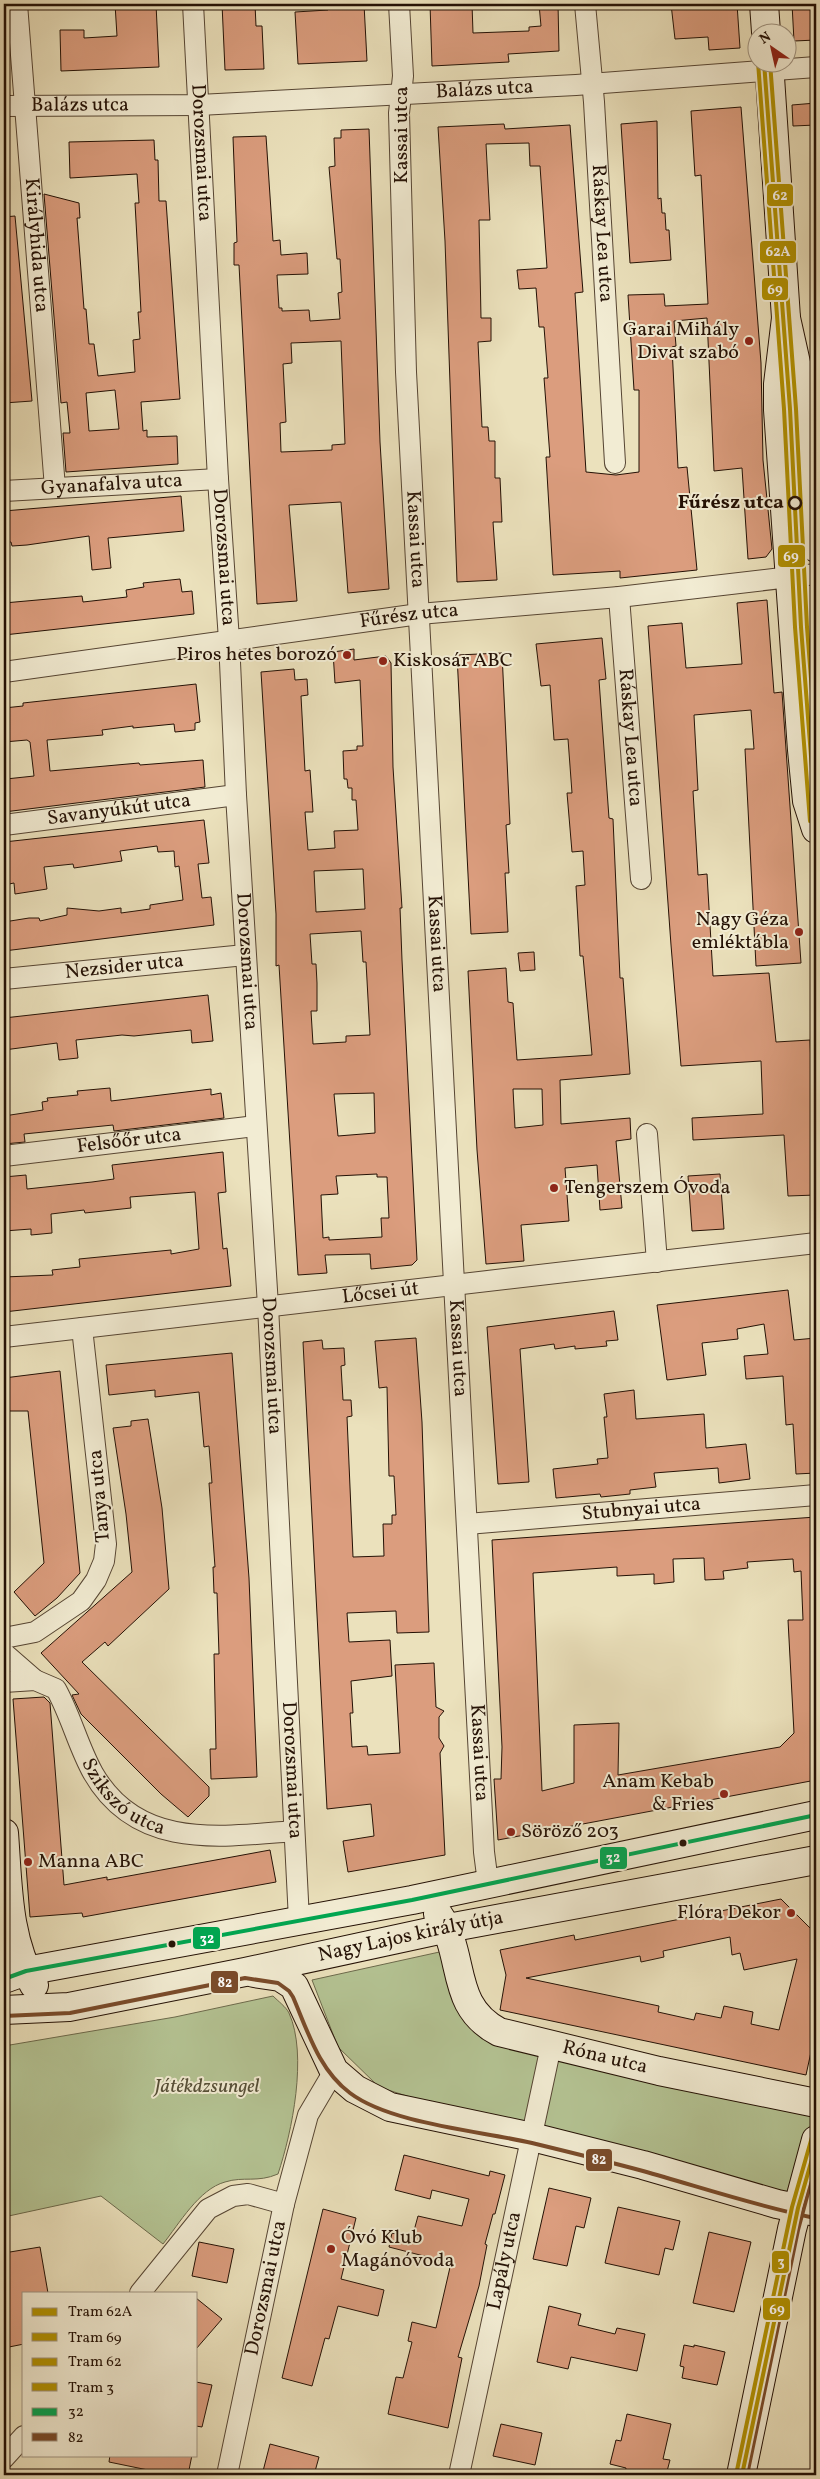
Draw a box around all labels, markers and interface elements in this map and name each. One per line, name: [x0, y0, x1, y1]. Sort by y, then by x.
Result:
north arrow: [748, 22, 798, 72]
text: N: [756, 28, 775, 49]
street label: Balázs utca: [435, 73, 534, 106]
street label: Dorozsmai utca: [183, 83, 218, 222]
street label: Kassai utca: [388, 86, 416, 184]
street label: Balázs utca: [31, 91, 129, 120]
street label: Ráskay Lea utca: [584, 163, 620, 303]
street label: Királyhida utca: [17, 177, 55, 314]
line badge: 62: [766, 183, 794, 207]
text: 62: [773, 187, 787, 206]
line badge: 62A: [759, 240, 797, 264]
text: 62A: [766, 243, 791, 262]
line badge: 69: [761, 277, 789, 301]
text: 69: [767, 281, 783, 300]
place label: Garai Mihály Divat szabó: [623, 316, 739, 367]
marker: Garai Mihály Divat szabó: [743, 335, 755, 347]
street label: Gyanafalva utca: [40, 467, 183, 503]
street label: Dorozsmai utca: [205, 488, 242, 627]
place label: Fűrész utca: [678, 489, 784, 517]
street label: Kassai utca: [398, 490, 431, 589]
marker: Fűrész utca: [788, 496, 802, 510]
line badge: 69: [777, 544, 806, 568]
text: 69: [783, 548, 799, 567]
street label: Fűrész utca: [358, 597, 460, 636]
place label: Piros hetes borozó: [176, 641, 337, 669]
place label: Kiskosár ABC: [393, 647, 513, 675]
marker: Piros hetes borozó: [341, 649, 353, 661]
marker: Kiskosár ABC: [377, 655, 389, 667]
street label: Ráskay Lea utca: [611, 667, 649, 808]
street label: Savanyúkút utca: [46, 787, 192, 833]
street label: Dorozsmai utca: [228, 892, 265, 1031]
street label: Kassai utca: [420, 894, 453, 993]
place label: Nagy Géza emléktábla: [692, 906, 789, 957]
marker: Nagy Géza emléktábla: [793, 926, 805, 938]
street label: Nezsider utca: [64, 947, 185, 987]
street label: Felsőőr utca: [75, 1121, 183, 1161]
place label: Tengerszem Óvoda: [564, 1174, 730, 1202]
marker: Tengerszem Óvoda: [548, 1182, 560, 1194]
street label: Lőcsei út: [341, 1275, 420, 1312]
street label: Dorozsmai utca: [253, 1296, 288, 1435]
street label: Kassai utca: [441, 1299, 474, 1398]
street label: Tanya utca: [82, 1448, 118, 1544]
street label: Stubnyai utca: [581, 1491, 702, 1528]
street label: Dorozsmai utca: [274, 1701, 309, 1840]
street label: Kassai utca: [462, 1703, 495, 1802]
street label: Szikszó utca: [74, 1754, 169, 1843]
place label: Anam Kebab & Fries: [602, 1768, 714, 1819]
marker: Anam Kebab & Fries: [718, 1788, 730, 1800]
place label: Söröző 203: [521, 1818, 619, 1846]
marker: Söröző 203: [505, 1826, 517, 1838]
unlabelled marker: [678, 1838, 688, 1848]
line badge: 32: [599, 1846, 628, 1870]
place label: Manna ABC: [38, 1848, 144, 1876]
text: 32: [606, 1849, 620, 1868]
marker: Manna ABC: [22, 1856, 34, 1868]
place label: Flóra Dekor: [677, 1899, 781, 1927]
street label: Nagy Lajos király útja: [315, 1904, 506, 1970]
marker: Flóra Dekor: [785, 1907, 797, 1919]
line badge: 32: [192, 1926, 221, 1950]
text: 32: [200, 1930, 214, 1949]
unlabelled marker: [167, 1939, 177, 1949]
line badge: 82: [210, 1970, 239, 1994]
text: 82: [218, 1974, 232, 1993]
street label: Róna utca: [559, 2034, 650, 2082]
park label: Játékdzsungel: [152, 2073, 260, 2101]
line badge: 82: [585, 2148, 613, 2172]
text: 82: [592, 2151, 606, 2170]
street label: Lapály utca: [481, 2209, 529, 2313]
street label: Dorozsmai utca: [238, 2218, 294, 2358]
place label: Óvó Klub Magánóvoda: [341, 2224, 454, 2275]
marker: Óvó Klub Magánóvoda: [325, 2243, 337, 2255]
line badge: 3: [771, 2250, 790, 2274]
text: 3: [777, 2253, 785, 2272]
legend: [22, 2292, 198, 2456]
line badge: 69: [762, 2297, 791, 2321]
text: 69: [769, 2301, 785, 2320]
text: Tram 62A: [68, 2302, 133, 2323]
text: Tram 69: [68, 2328, 122, 2349]
text: Tram 62: [68, 2352, 122, 2373]
text: Tram 3: [68, 2378, 114, 2399]
text: 32: [68, 2402, 84, 2423]
text: 82: [68, 2428, 84, 2449]

